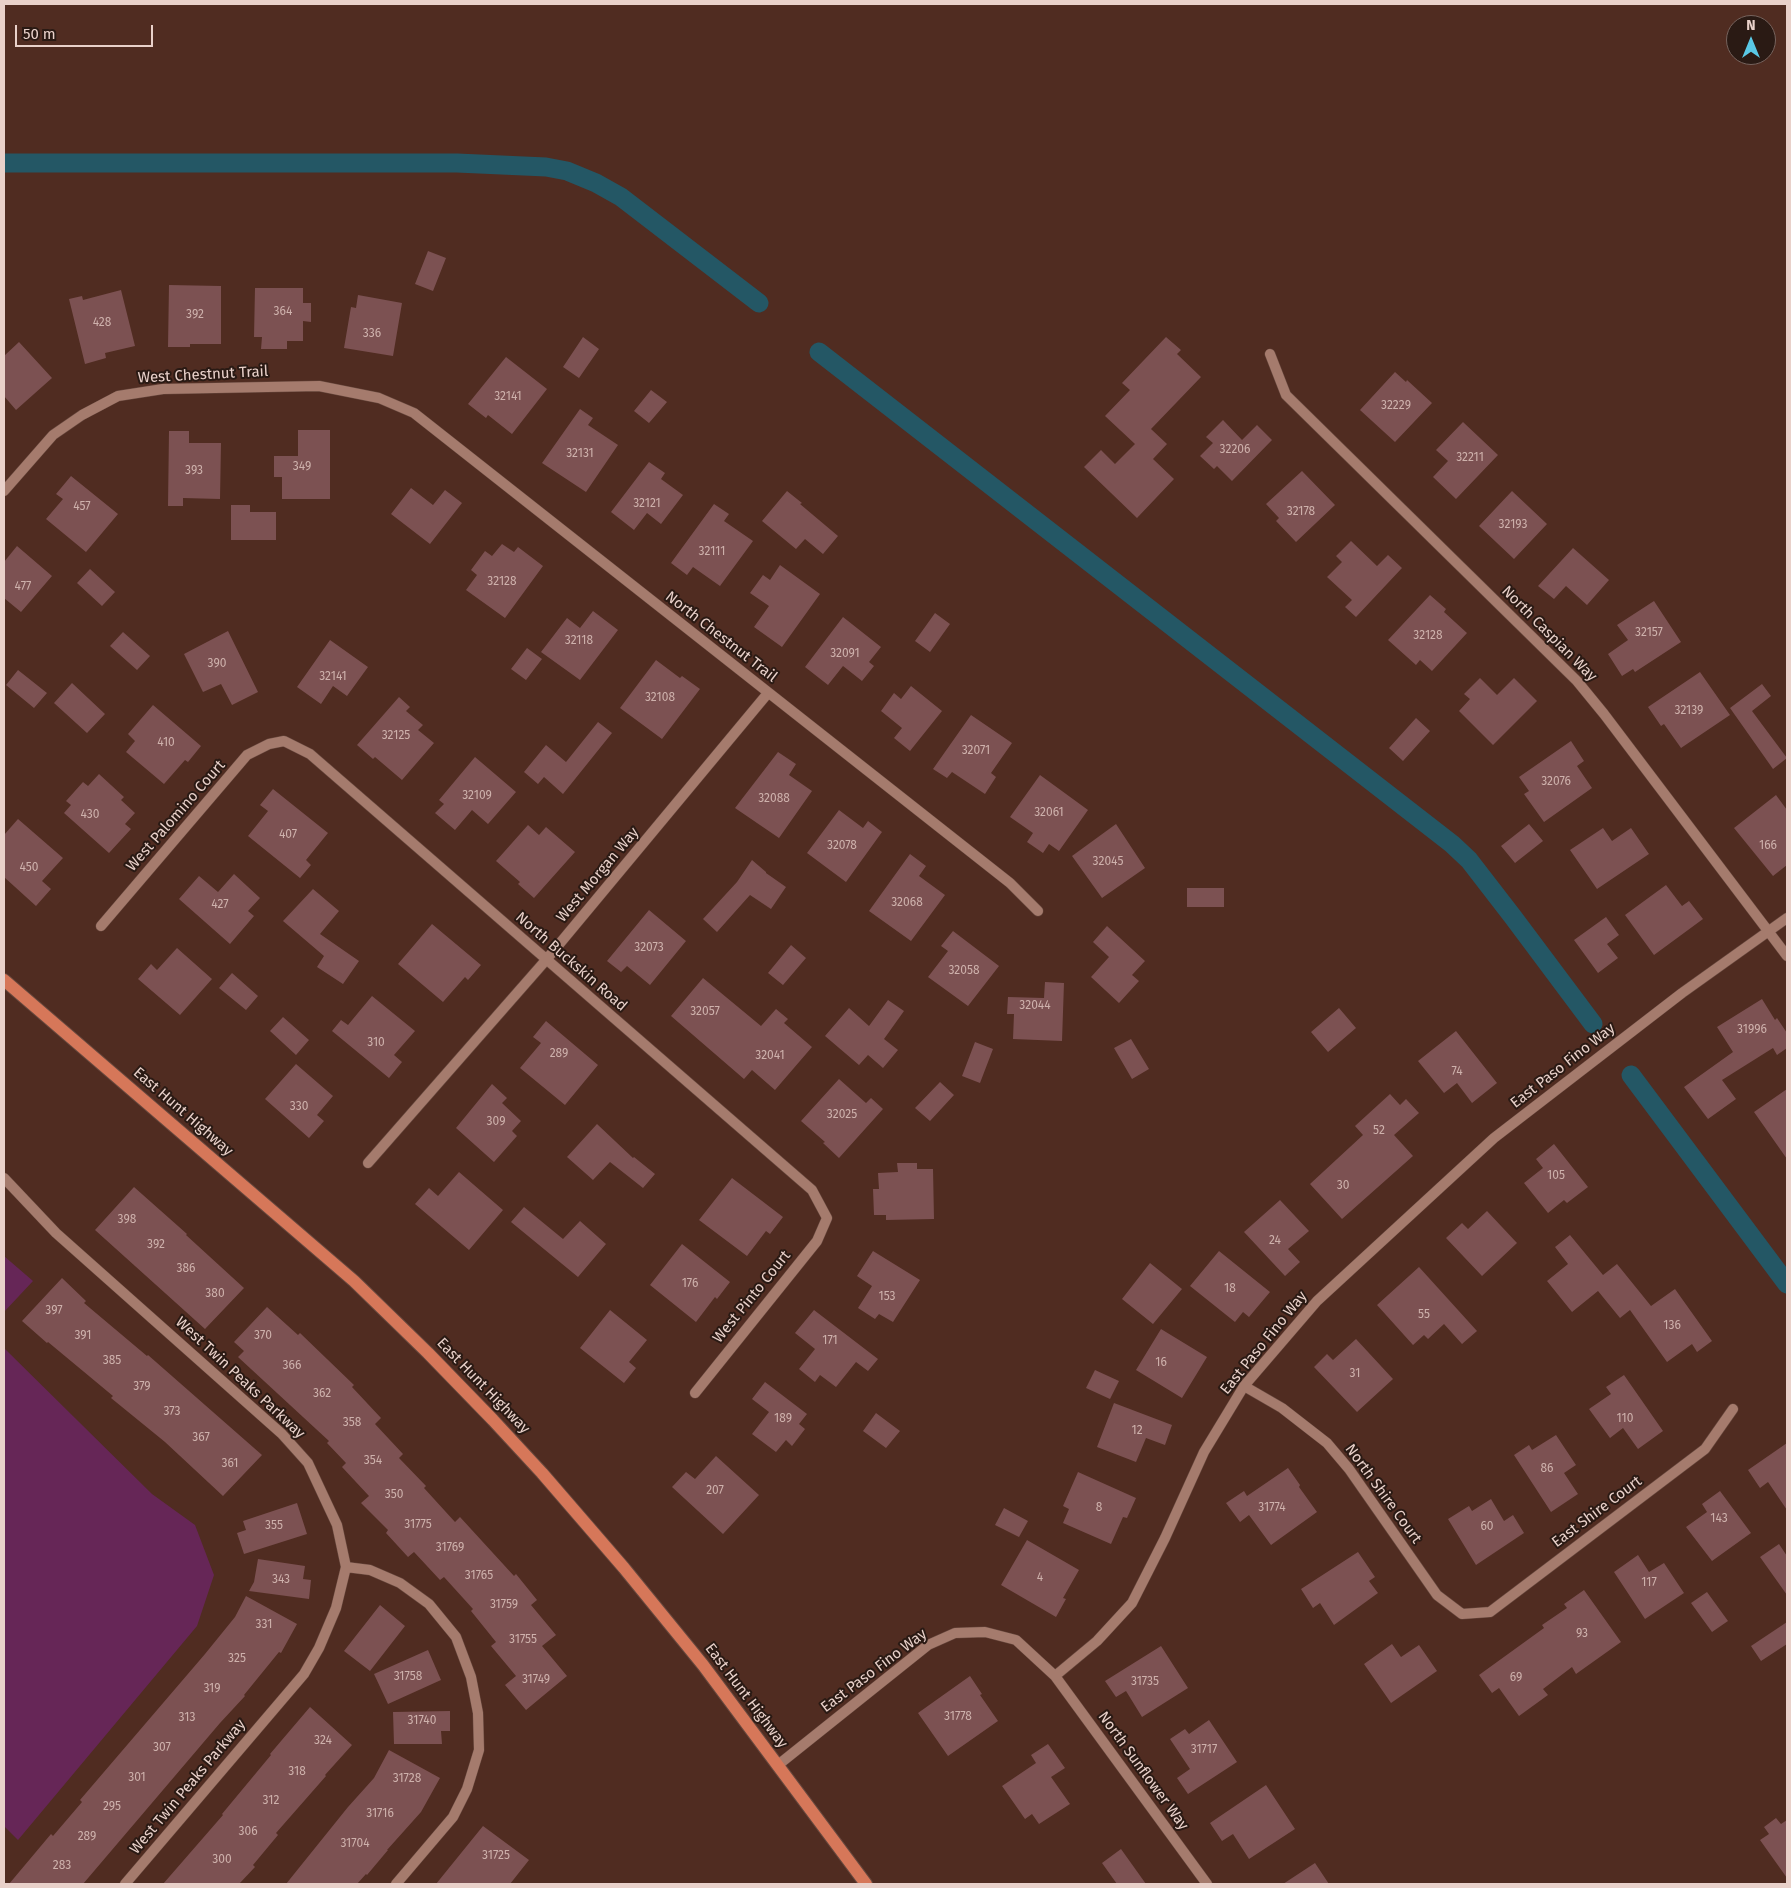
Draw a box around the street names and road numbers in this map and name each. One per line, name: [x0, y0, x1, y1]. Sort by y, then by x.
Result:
street label: West Chestnut Trail: [137, 363, 269, 387]
street label: North Caspian Way: [1498, 583, 1600, 685]
street label: North Chestnut Trail: [662, 588, 780, 686]
street label: West Palomino Court: [123, 757, 229, 875]
street label: West Morgan Way: [553, 824, 643, 926]
street label: North Buckskin Road: [512, 909, 630, 1015]
street label: East Paso Fino Way: [1507, 1020, 1619, 1112]
street label: East Hunt Highway: [129, 1064, 237, 1160]
street label: West Pinto Court: [709, 1247, 795, 1347]
street label: East Paso Fino Way: [1217, 1288, 1311, 1398]
street label: West Twin Peaks Parkway: [172, 1313, 308, 1443]
street label: East Hunt Highway: [433, 1334, 533, 1438]
street label: North Shire Court: [1341, 1441, 1425, 1547]
street label: East Shire Court: [1549, 1472, 1645, 1552]
street label: East Paso Fino Way: [818, 1625, 930, 1717]
street label: East Hunt Highway: [701, 1640, 791, 1752]
street label: North Sunflower Way: [1094, 1708, 1192, 1834]
street label: West Twin Peaks Parkway: [126, 1716, 250, 1858]

